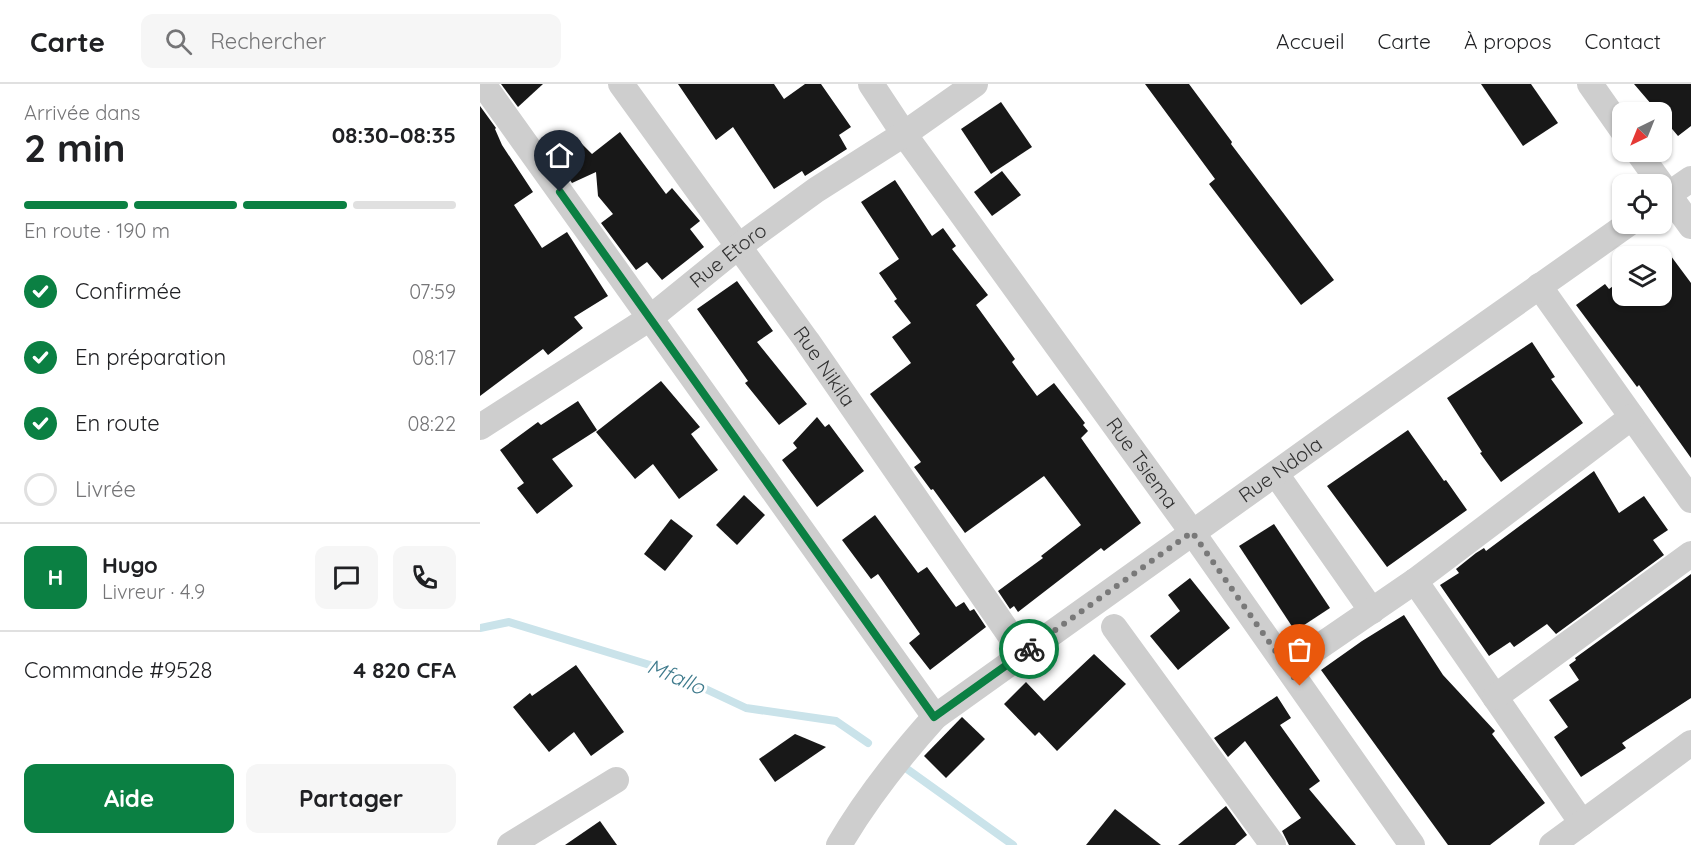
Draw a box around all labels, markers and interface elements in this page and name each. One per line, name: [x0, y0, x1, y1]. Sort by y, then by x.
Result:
search box: [141, 14, 561, 68]
text: Carte: [30, 24, 105, 59]
icon: search: [162, 25, 195, 58]
text: Rechercher: [210, 27, 326, 55]
text: Accueil: [1276, 28, 1345, 54]
text: Carte: [1378, 28, 1431, 54]
text: À propos: [1464, 28, 1552, 54]
text: Contact: [1585, 28, 1661, 54]
text: Arrivée dans: [24, 100, 140, 125]
north arrow: [1612, 102, 1672, 162]
map controls: [1612, 102, 1672, 306]
text: 08:30–08:35: [332, 121, 456, 149]
text: 2 min: [24, 123, 126, 172]
pin: [534, 130, 585, 192]
icon: home: [543, 139, 576, 172]
button: locate: [1612, 174, 1672, 234]
street label: Rue Etoro: [684, 217, 771, 293]
text: En route · 190 m: [24, 218, 170, 243]
button: layers: [1612, 246, 1672, 306]
icon: check: [24, 275, 57, 308]
text: Confirmée: [75, 277, 181, 305]
text: 07:59: [409, 279, 456, 304]
street label: Rue Nikila: [788, 321, 861, 411]
icon: check: [24, 341, 57, 374]
text: En préparation: [75, 343, 226, 371]
text: 08:17: [412, 345, 456, 370]
icon: check: [24, 407, 57, 440]
text: En route: [75, 409, 160, 437]
text: 08:22: [407, 411, 456, 436]
street label: Rue Tsiema: [1101, 412, 1184, 513]
street label: Rue Ndola: [1233, 431, 1327, 508]
text: Livrée: [75, 475, 136, 503]
button: chat: [315, 546, 378, 609]
button: phone: [393, 546, 456, 609]
text: Hugo: [102, 551, 158, 579]
text: H: [48, 563, 63, 591]
text: Livreur · 4.9: [102, 579, 205, 604]
courier: [999, 619, 1059, 679]
pin: [1274, 624, 1325, 686]
icon: bike: [1013, 633, 1046, 666]
icon: bag: [1283, 633, 1316, 666]
water label: Mfallo: [644, 652, 710, 700]
text: Commande #9528: [24, 656, 212, 684]
text: 4 820 CFA: [353, 656, 456, 684]
button: Aide: [24, 764, 234, 833]
button: Partager: [246, 764, 456, 833]

